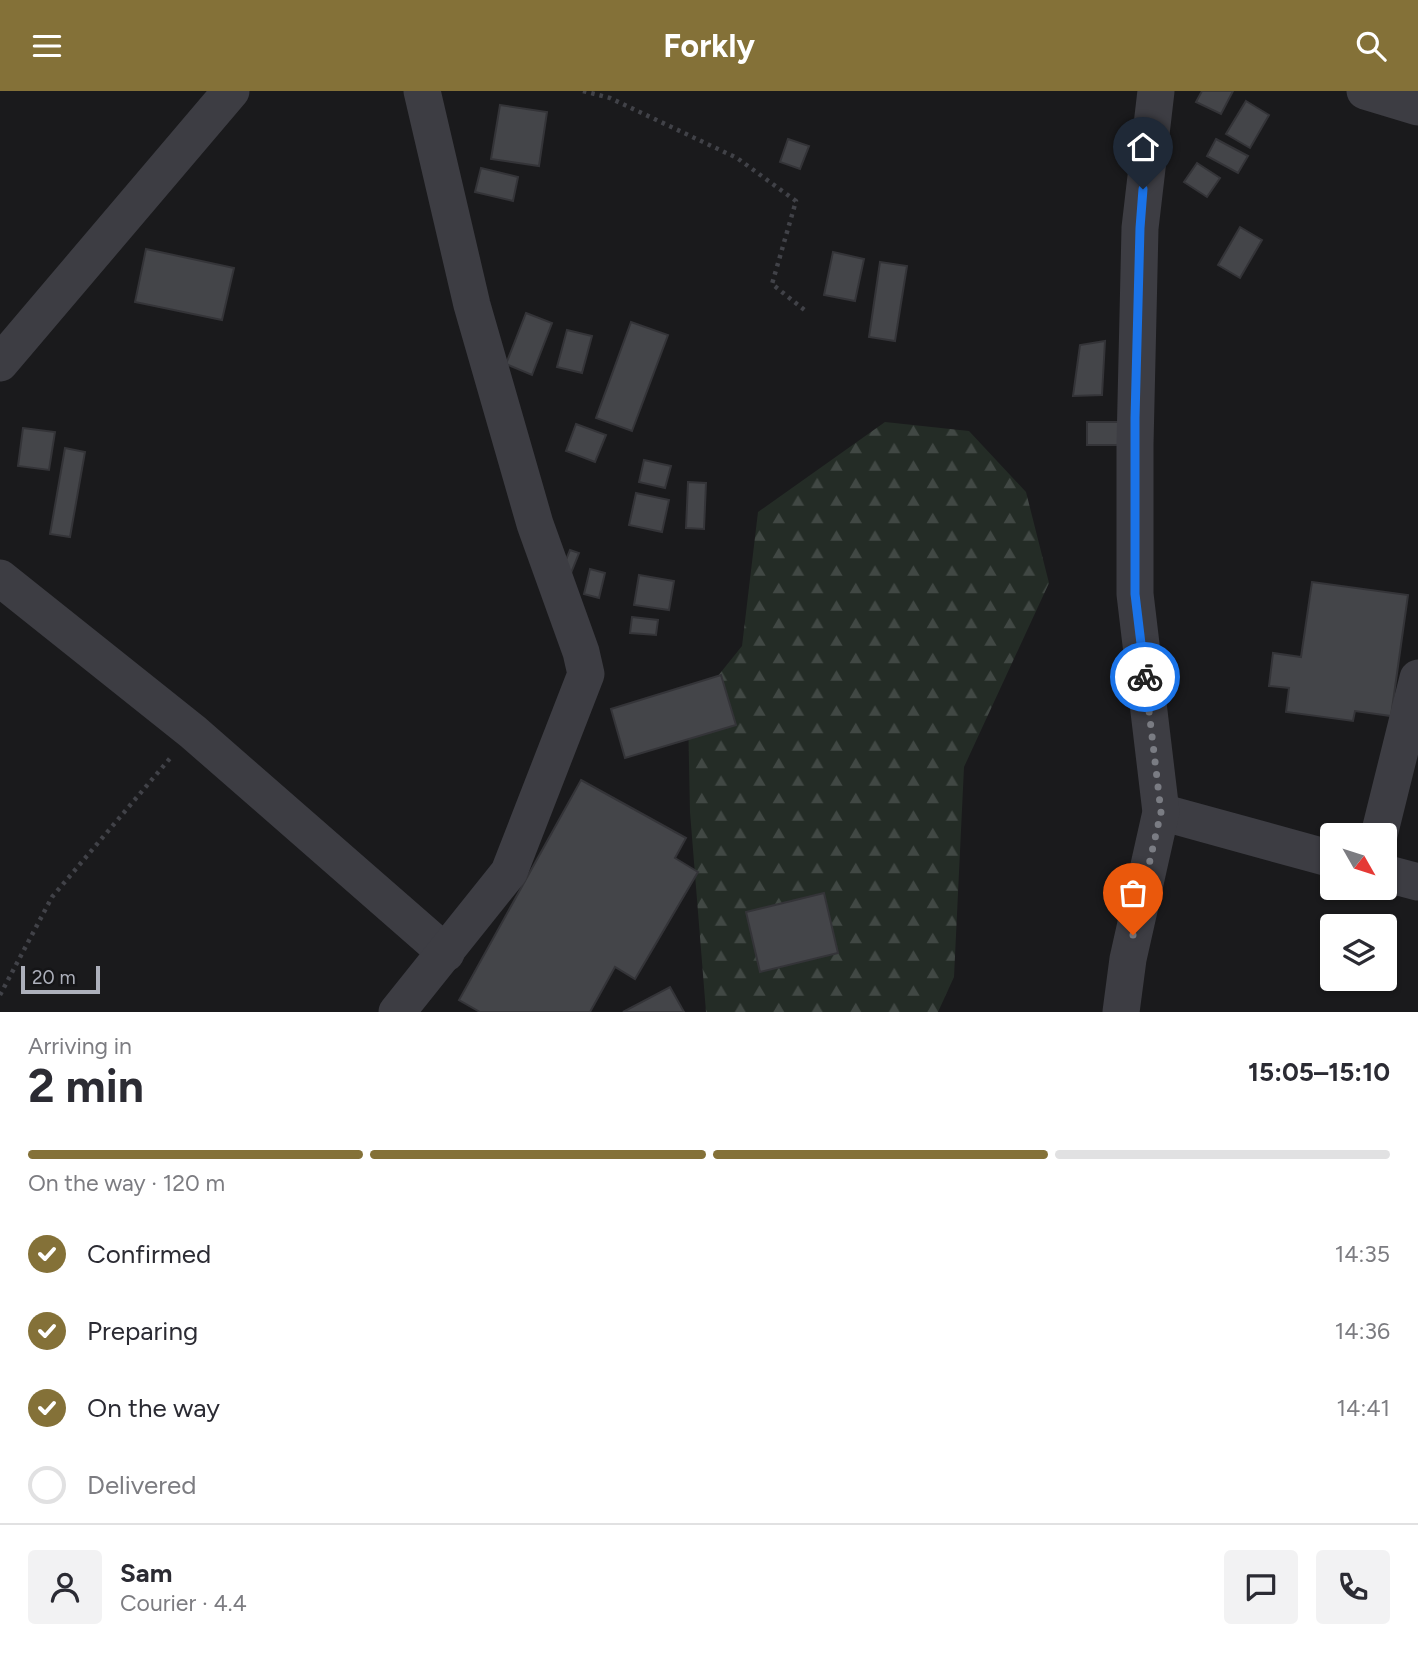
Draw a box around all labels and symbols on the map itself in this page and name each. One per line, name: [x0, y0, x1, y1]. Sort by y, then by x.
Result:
pin: [1113, 117, 1173, 189]
courier: [1110, 642, 1180, 712]
north arrow: [1320, 823, 1396, 899]
pin: [1103, 863, 1163, 935]
scale bar: [21, 963, 100, 995]

